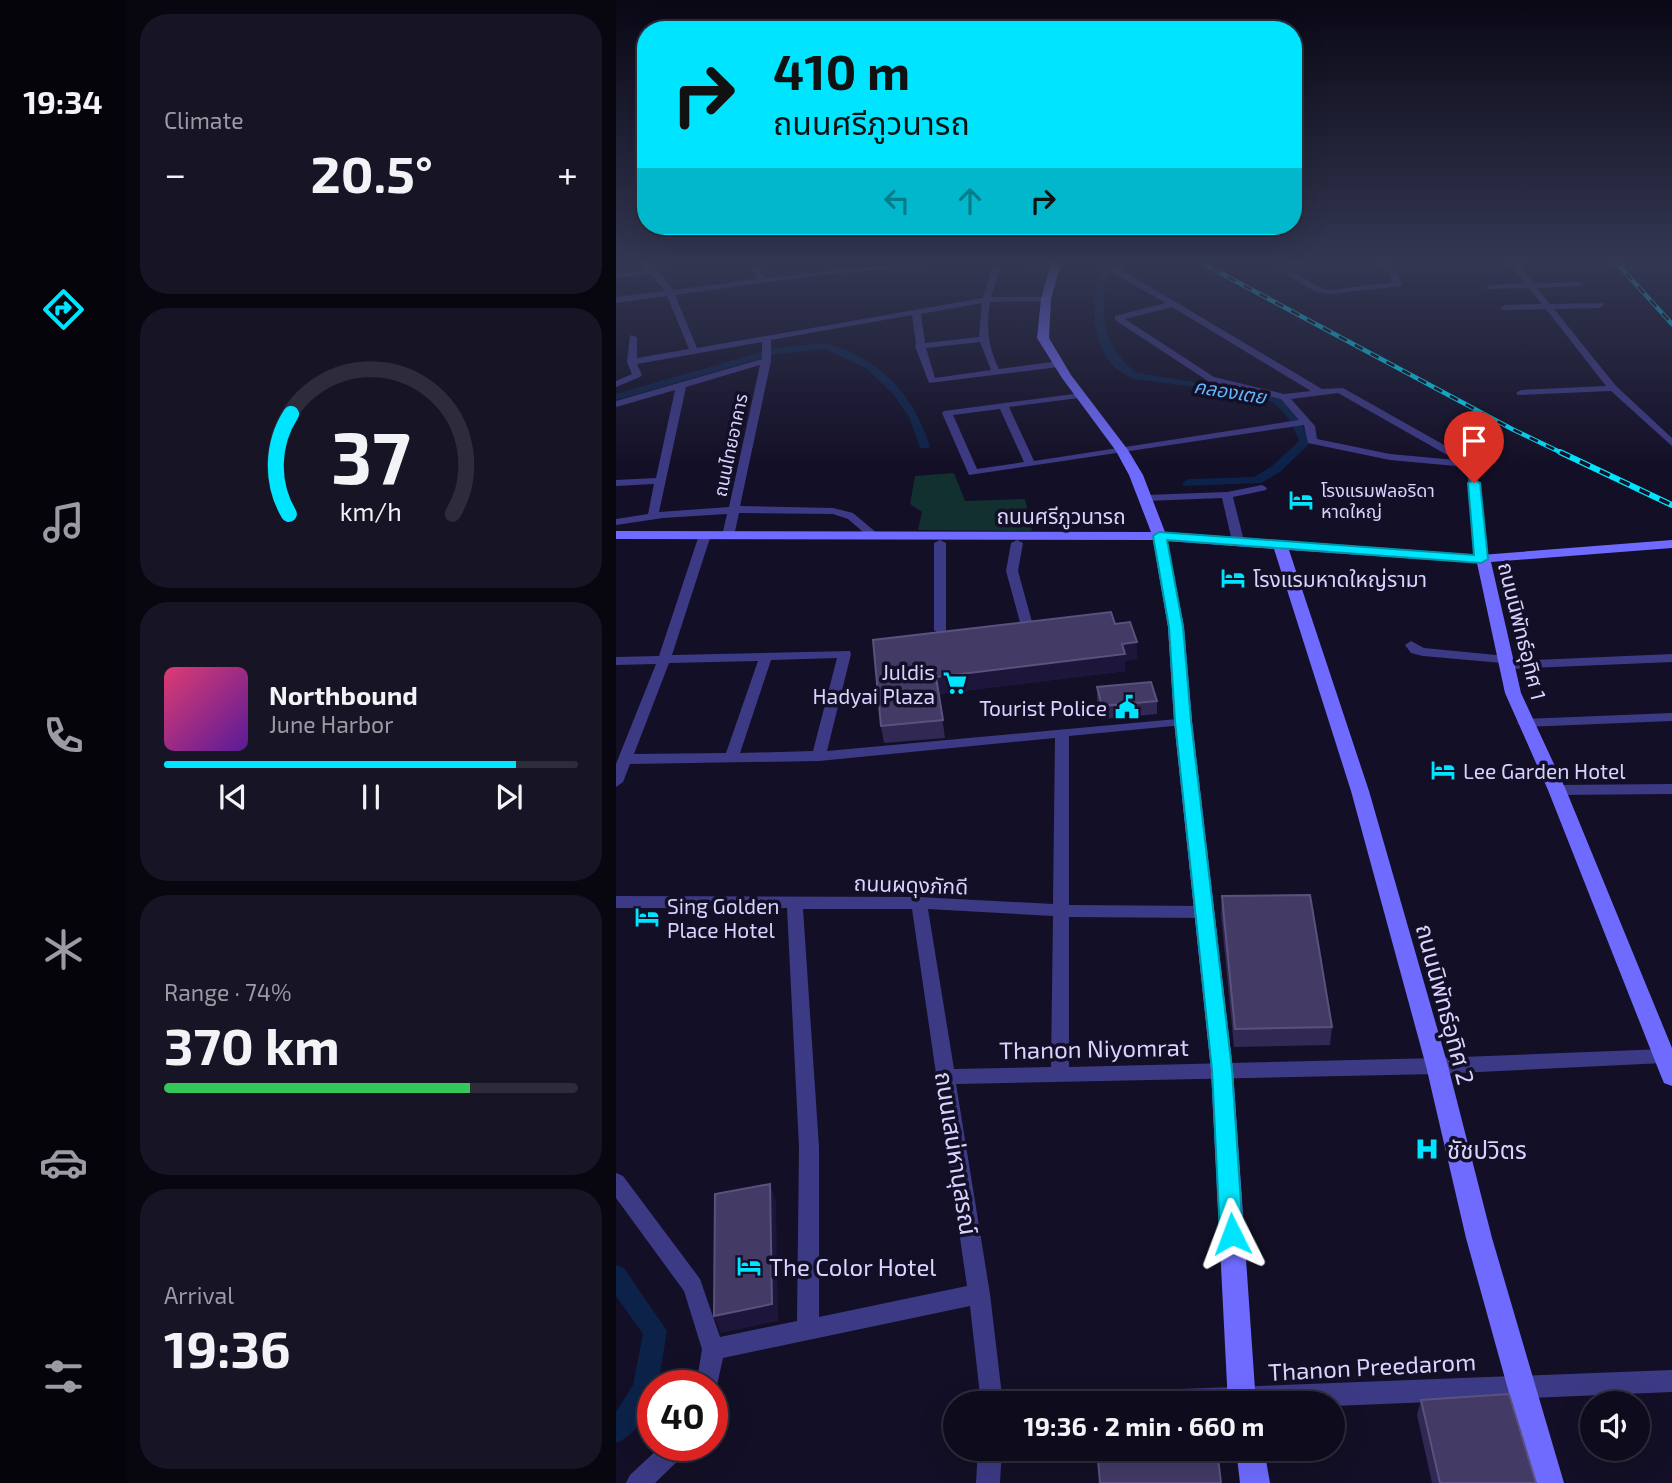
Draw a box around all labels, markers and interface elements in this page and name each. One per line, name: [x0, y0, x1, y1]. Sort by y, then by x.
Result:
text: 410 m: [773, 41, 910, 100]
icon: right: [658, 49, 749, 140]
text: 19:34: [23, 82, 103, 120]
text: ถนนศรีภูวนารถ: [773, 103, 970, 141]
text: Climate: [164, 106, 244, 134]
text: 20.5°: [310, 141, 433, 203]
text: −: [164, 150, 186, 196]
text: +: [557, 150, 578, 196]
icon: left: [878, 182, 916, 220]
icon: ahead: [951, 182, 989, 220]
icon: right: [1024, 182, 1062, 220]
icon: directions: [39, 285, 88, 334]
water label: คลองเตย: [1192, 374, 1269, 408]
street label: ถนนไทยอาคาร: [708, 391, 752, 499]
text: 37: [331, 411, 411, 499]
pin: [1444, 411, 1504, 483]
icon: arrive: [1455, 422, 1493, 460]
place label: โรงแรมฟลอริดา หาดใหญ่: [1321, 479, 1435, 522]
hotel icon: โรงแรมฟลอริดา หาดใหญ่: [1287, 486, 1315, 514]
text: km/h: [340, 495, 402, 525]
icon: music: [39, 498, 88, 547]
street label: ถนนศรีภูวนารถ: [996, 503, 1126, 530]
street label: ถนนนิพัทธ์อุทิศ 1: [1492, 560, 1552, 703]
hotel icon: โรงแรมหาดใหญ่รามา: [1219, 564, 1247, 592]
place label: โรงแรมหาดใหญ่รามา: [1253, 566, 1427, 591]
place label: Juldis Hadyai Plaza: [813, 659, 935, 708]
supermarket icon: Juldis Hadyai Plaza: [941, 669, 969, 697]
text: Northbound: [269, 679, 418, 710]
public building icon: Tourist Police: [1113, 693, 1141, 721]
place label: Tourist Police: [979, 695, 1107, 720]
text: June Harbor: [269, 710, 393, 738]
icon: phone: [39, 711, 88, 760]
hotel icon: Lee Garden Hotel: [1429, 756, 1457, 784]
place label: Lee Garden Hotel: [1463, 758, 1626, 783]
icon: previous: [214, 778, 252, 816]
icon: pause: [352, 778, 390, 816]
icon: next: [490, 778, 528, 816]
street label: ถนนผดุงภักดี: [853, 870, 969, 900]
place label: Sing Golden Place Hotel: [667, 893, 779, 942]
hotel icon: Sing Golden Place Hotel: [633, 903, 661, 931]
street label: ถนนนิพัทธ์อุทิศ 2: [1409, 920, 1481, 1088]
icon: climate: [39, 925, 88, 974]
text: Range · 74%: [164, 978, 291, 1006]
text: 370 km: [164, 1013, 340, 1075]
street label: Thanon Niyomrat: [999, 1032, 1189, 1064]
street label: ถนนเสน่หานุสรณ์: [928, 1069, 984, 1237]
hospital icon: ชัชปวิตร: [1413, 1135, 1441, 1163]
place label: ชัชปวิตร: [1447, 1135, 1527, 1164]
icon: car: [39, 1138, 88, 1187]
position arrow: [1195, 1197, 1269, 1271]
hotel icon: The Color Hotel: [735, 1252, 763, 1280]
place label: The Color Hotel: [769, 1252, 936, 1281]
text: Arrival: [164, 1281, 234, 1309]
text: 19:36: [164, 1316, 291, 1378]
street label: Thanon Preedarom: [1267, 1346, 1477, 1386]
icon: filters: [39, 1352, 88, 1401]
speed limit sign: 40: [637, 1370, 728, 1461]
map controls: [1580, 1391, 1650, 1461]
button: sound: [1580, 1391, 1650, 1461]
text: 19:36 · 2 min · 660 m: [1024, 1410, 1264, 1441]

